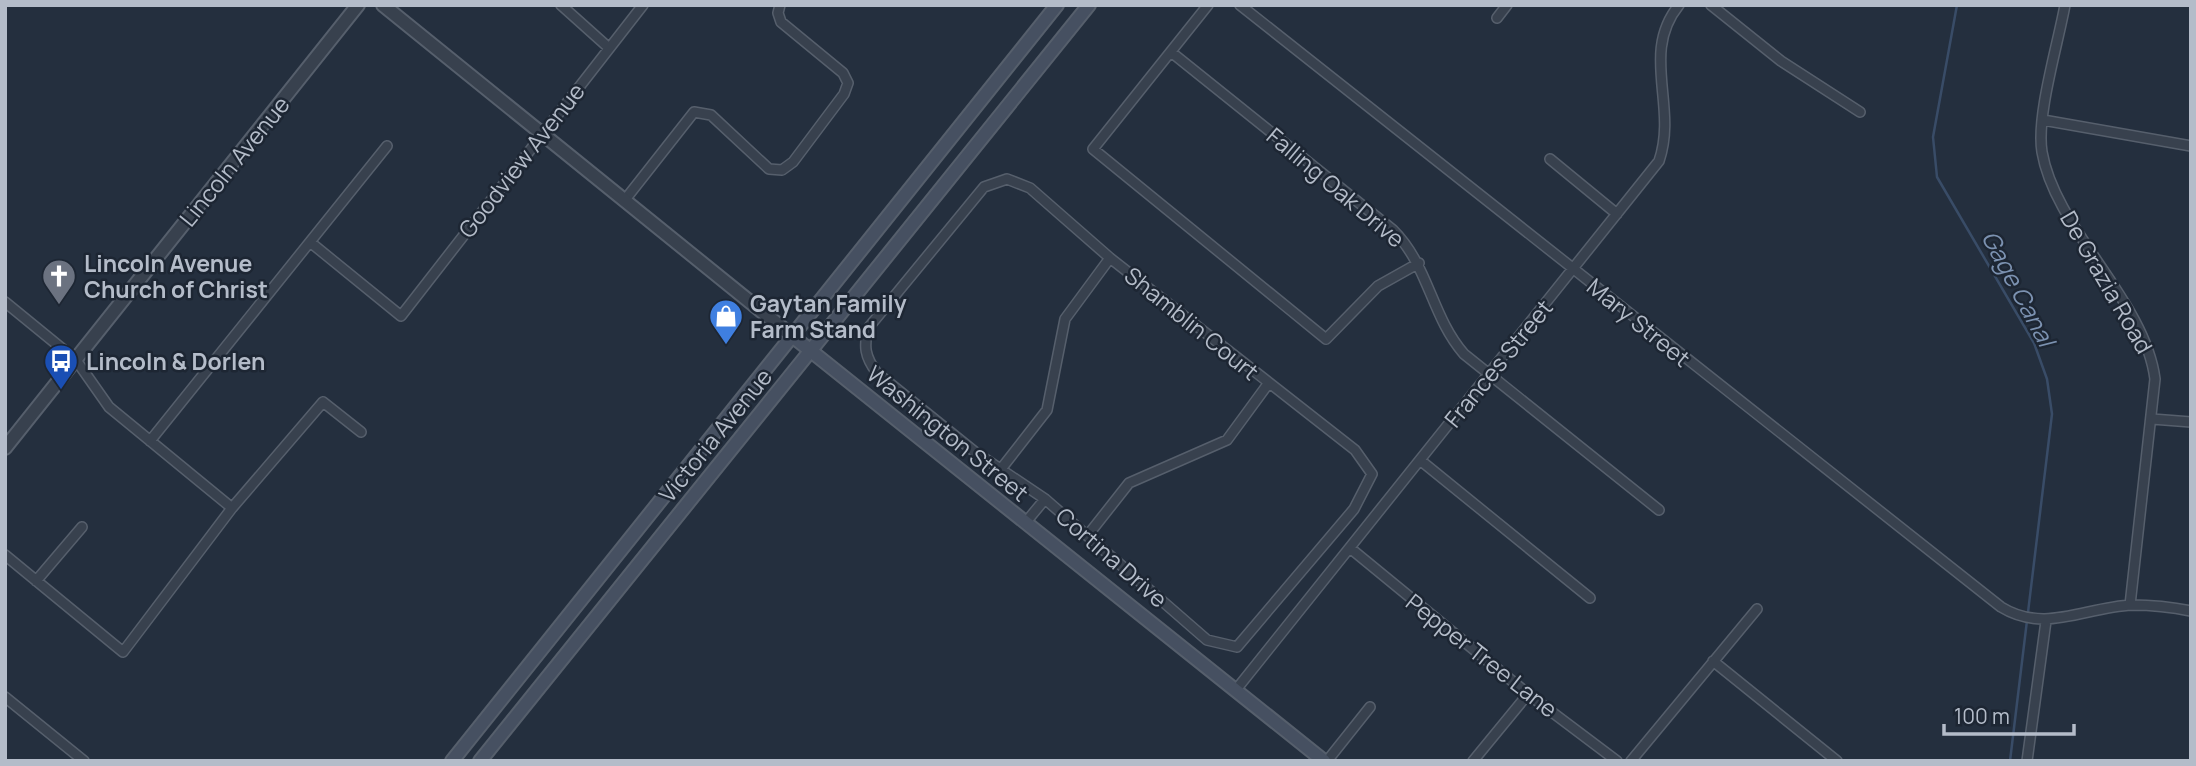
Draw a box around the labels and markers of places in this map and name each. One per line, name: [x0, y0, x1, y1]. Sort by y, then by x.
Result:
place label: Lincoln Avenue Church of Christ: [84, 247, 268, 305]
church icon: Lincoln Avenue Church of Christ: [40, 257, 78, 306]
place label: Gaytan Family Farm Stand: [750, 287, 907, 345]
shop icon: Gaytan Family Farm Stand: [707, 297, 745, 346]
bus stop icon: Lincoln & Dorlen: [42, 342, 80, 391]
place label: Lincoln & Dorlen: [86, 345, 265, 377]

